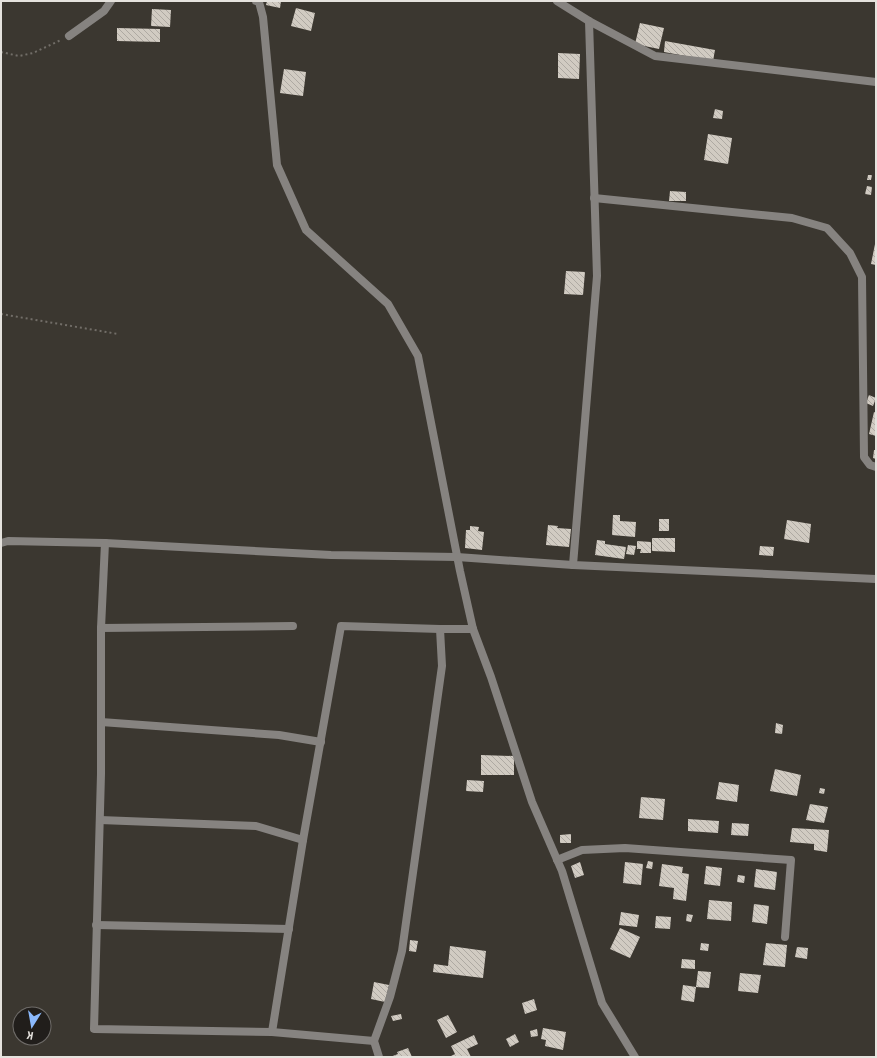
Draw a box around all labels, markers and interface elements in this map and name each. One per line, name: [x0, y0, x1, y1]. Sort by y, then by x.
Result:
north arrow: [12, 1006, 52, 1046]
text: K: [25, 1027, 35, 1044]

